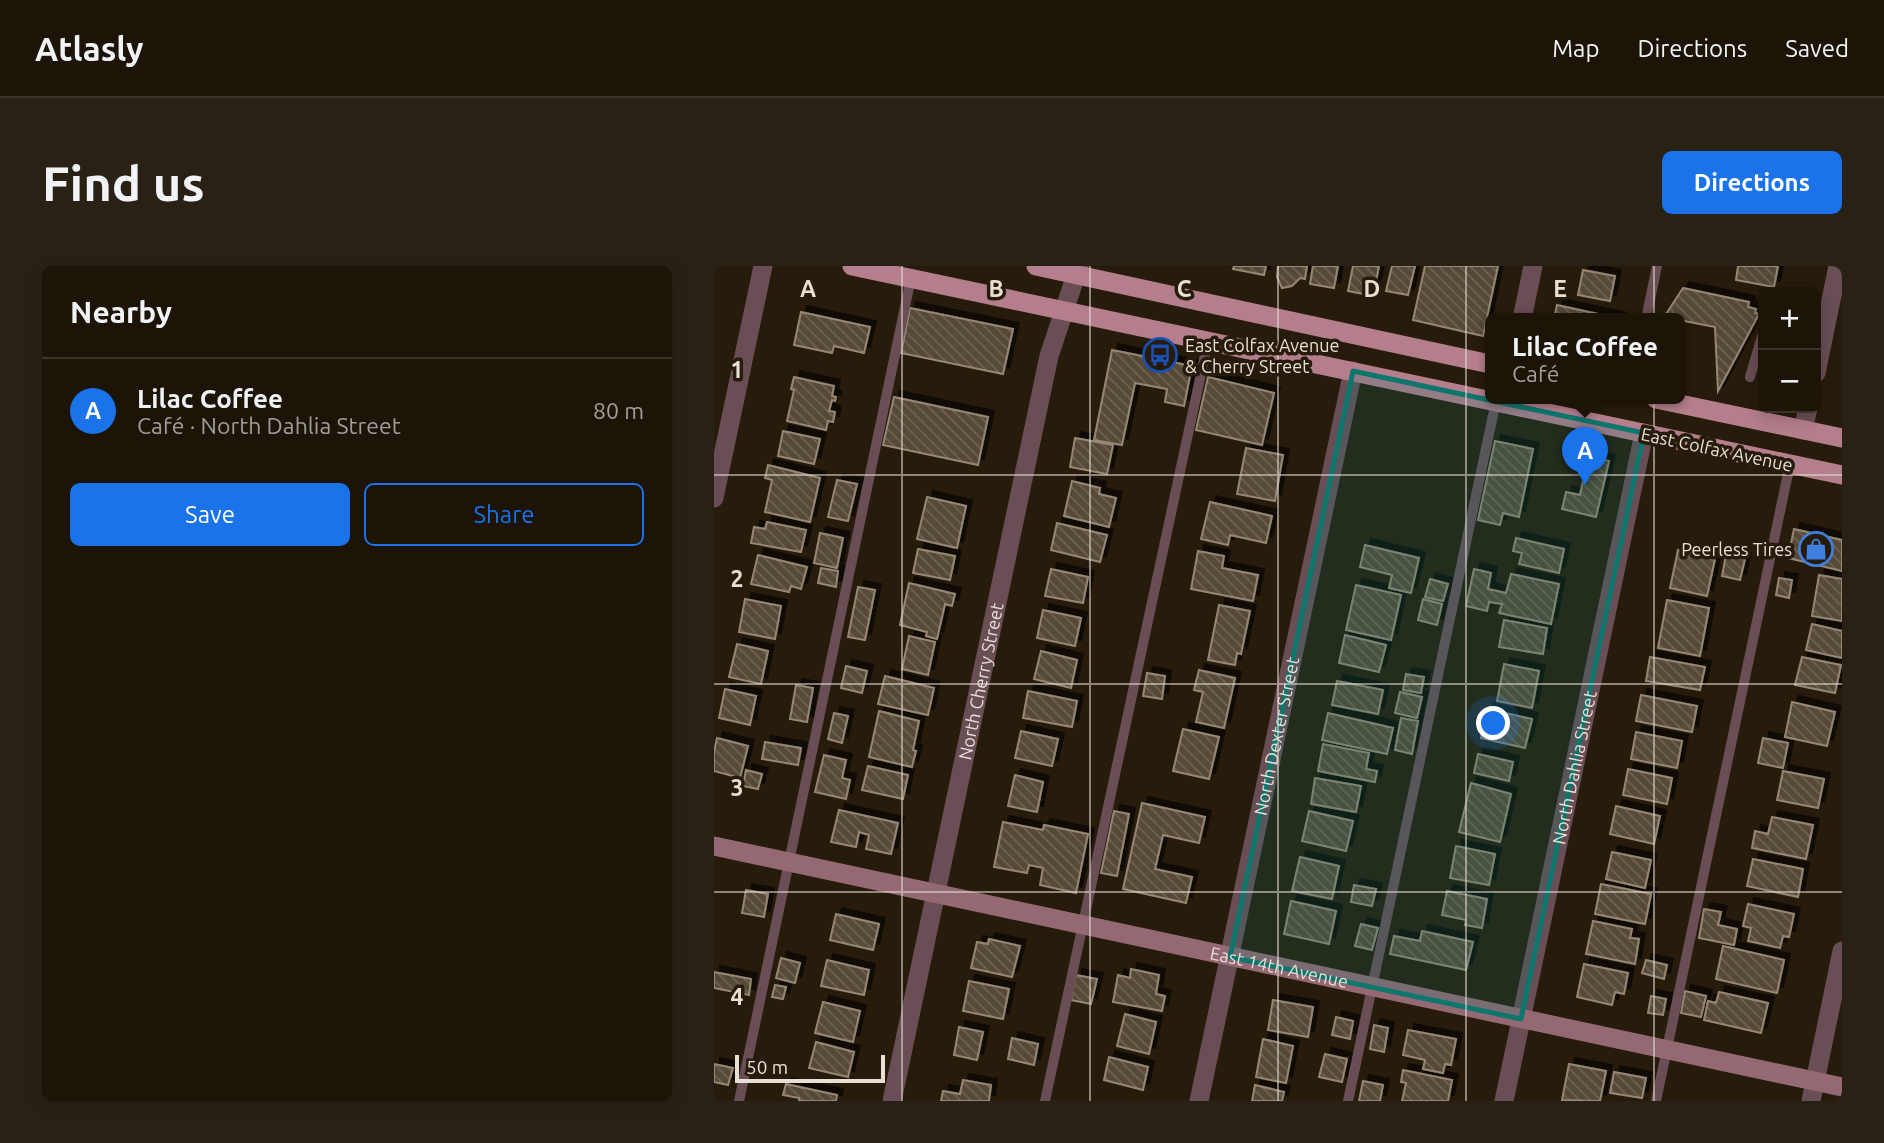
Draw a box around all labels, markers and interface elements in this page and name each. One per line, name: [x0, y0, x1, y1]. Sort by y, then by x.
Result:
text: Atlasly: [35, 30, 144, 67]
text: Map: [1552, 35, 1599, 62]
text: Directions: [1637, 35, 1747, 62]
text: Saved: [1785, 35, 1849, 62]
button: Directions: [1662, 151, 1842, 214]
text: Find us: [42, 155, 205, 210]
text: A: [800, 276, 816, 301]
text: B: [988, 276, 1004, 301]
text: C: [1177, 276, 1192, 301]
text: D: [1364, 276, 1380, 301]
text: E: [1553, 276, 1567, 301]
map controls: [1758, 287, 1821, 413]
button: +: [1758, 287, 1821, 350]
text: Nearby: [70, 295, 172, 329]
popup: [1485, 313, 1685, 404]
text: Lilac Coffee: [1512, 332, 1658, 361]
place label: East Colfax Avenue & Cherry Street: [1185, 335, 1340, 376]
bus stop icon: East Colfax Avenue & Cherry Street: [1141, 336, 1179, 374]
button: −: [1758, 350, 1821, 413]
text: 1: [731, 357, 743, 382]
text: Café: [1512, 361, 1559, 386]
text: Lilac Coffee: [137, 384, 283, 413]
text: A: [85, 398, 101, 423]
text: 80 m: [593, 398, 644, 423]
text: Café · North Dahlia Street: [137, 413, 401, 438]
street label: East Colfax Avenue: [1639, 423, 1795, 475]
pin: A: [1562, 427, 1608, 485]
button: Save: [70, 483, 350, 546]
button: Share: [364, 483, 644, 546]
shop icon: Peerless Tires: [1797, 530, 1835, 568]
place label: Peerless Tires: [1681, 539, 1792, 559]
text: 2: [731, 566, 743, 591]
street label: North Cherry Street: [954, 601, 1007, 762]
street label: North Dexter Street: [1250, 655, 1302, 817]
street label: North Dahlia Street: [1548, 688, 1600, 846]
your location: [1476, 706, 1510, 740]
text: 3: [731, 775, 743, 800]
street label: East 14th Avenue: [1208, 942, 1350, 991]
text: 4: [731, 984, 744, 1009]
scale bar: [735, 1052, 886, 1084]
text: 50 m: [746, 1056, 788, 1078]

